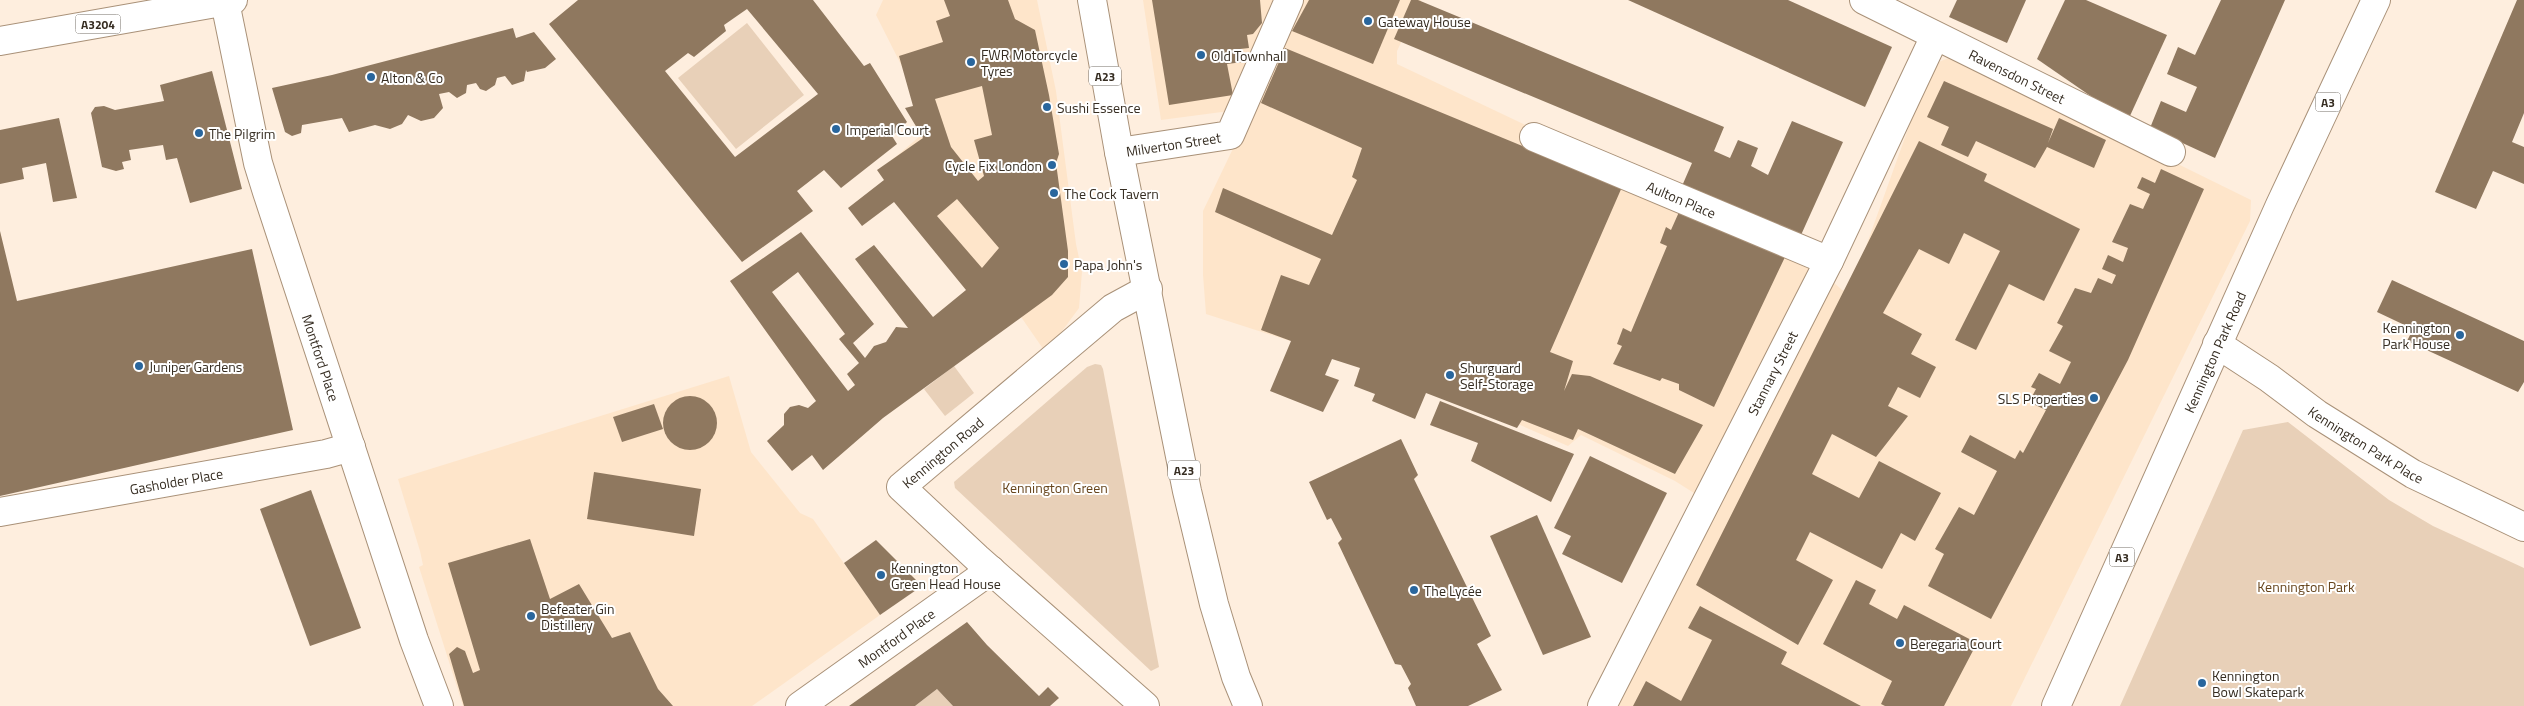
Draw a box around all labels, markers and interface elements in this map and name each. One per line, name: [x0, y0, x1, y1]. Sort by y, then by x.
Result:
place label: Gateway House: [1378, 11, 1471, 32]
road number: A3204: [76, 14, 120, 34]
marker: Gateway House: [1362, 15, 1374, 27]
street label: Ravensdon Street: [1966, 43, 2069, 109]
place label: FWR Motorcycle Tyres: [981, 44, 1078, 81]
place label: Old Townhall: [1211, 45, 1287, 66]
marker: Old Townhall: [1195, 49, 1207, 61]
marker: FWR Motorcycle Tyres: [965, 56, 977, 68]
road number: A23: [1089, 66, 1121, 85]
place label: Alton & Co: [381, 67, 443, 88]
marker: Alton & Co: [365, 71, 377, 83]
road number: A3: [2316, 92, 2340, 111]
place label: Sushi Essence: [1057, 97, 1141, 118]
marker: Sushi Essence: [1041, 101, 1053, 113]
place label: Imperial Court: [846, 119, 929, 140]
place label: The Pilgrim: [209, 123, 275, 144]
marker: Imperial Court: [830, 123, 842, 135]
street label: Milverton Street: [1124, 126, 1222, 161]
marker: The Pilgrim: [193, 127, 205, 139]
place label: Cycle Fix London: [945, 155, 1042, 176]
marker: Cycle Fix London: [1046, 159, 1058, 171]
street label: Aulton Place: [1643, 175, 1720, 223]
place label: The Cock Tavern: [1064, 183, 1159, 204]
marker: The Cock Tavern: [1048, 187, 1060, 199]
place label: Papa John's: [1074, 254, 1142, 275]
marker: Papa John's: [1058, 258, 1070, 270]
street label: Kennington Park Road: [2178, 288, 2251, 416]
street label: Montford Place: [297, 311, 345, 404]
place label: Kennington Park House: [2382, 317, 2450, 354]
street label: Stannary Street: [1742, 327, 1802, 419]
marker: Kennington Park House: [2454, 329, 2466, 341]
place label: Juniper Gardens: [149, 356, 242, 377]
place label: Shurguard Self-Storage: [1460, 357, 1534, 394]
marker: Juniper Gardens: [133, 360, 145, 372]
marker: Shurguard Self-Storage: [1444, 369, 1456, 381]
place label: SLS Properties: [1998, 388, 2084, 409]
marker: SLS Properties: [2088, 392, 2100, 404]
street label: Kennington Park Place: [2304, 401, 2427, 488]
street label: Kennington Road: [897, 411, 988, 493]
road number: A23: [1168, 460, 1200, 480]
street label: Gasholder Place: [128, 462, 225, 499]
park label: Kennington Green: [1002, 477, 1108, 498]
road number: A3: [2110, 548, 2134, 566]
place label: Kennington Green Head House: [891, 557, 1001, 594]
marker: Kennington Green Head House: [875, 569, 887, 581]
park label: Kennington Park: [2257, 576, 2355, 597]
place label: The Lycée: [1424, 580, 1482, 601]
marker: The Lycée: [1408, 584, 1420, 596]
place label: Befeater Gin Distillery: [541, 598, 614, 635]
street label: Montford Place: [853, 603, 939, 672]
marker: Befeater Gin Distillery: [525, 610, 537, 622]
place label: Beregaria Court: [1910, 633, 2002, 654]
marker: Beregaria Court: [1894, 637, 1906, 649]
place label: Kennington Bowl Skatepark: [2212, 665, 2304, 702]
marker: Kennington Bowl Skatepark: [2196, 677, 2208, 689]

